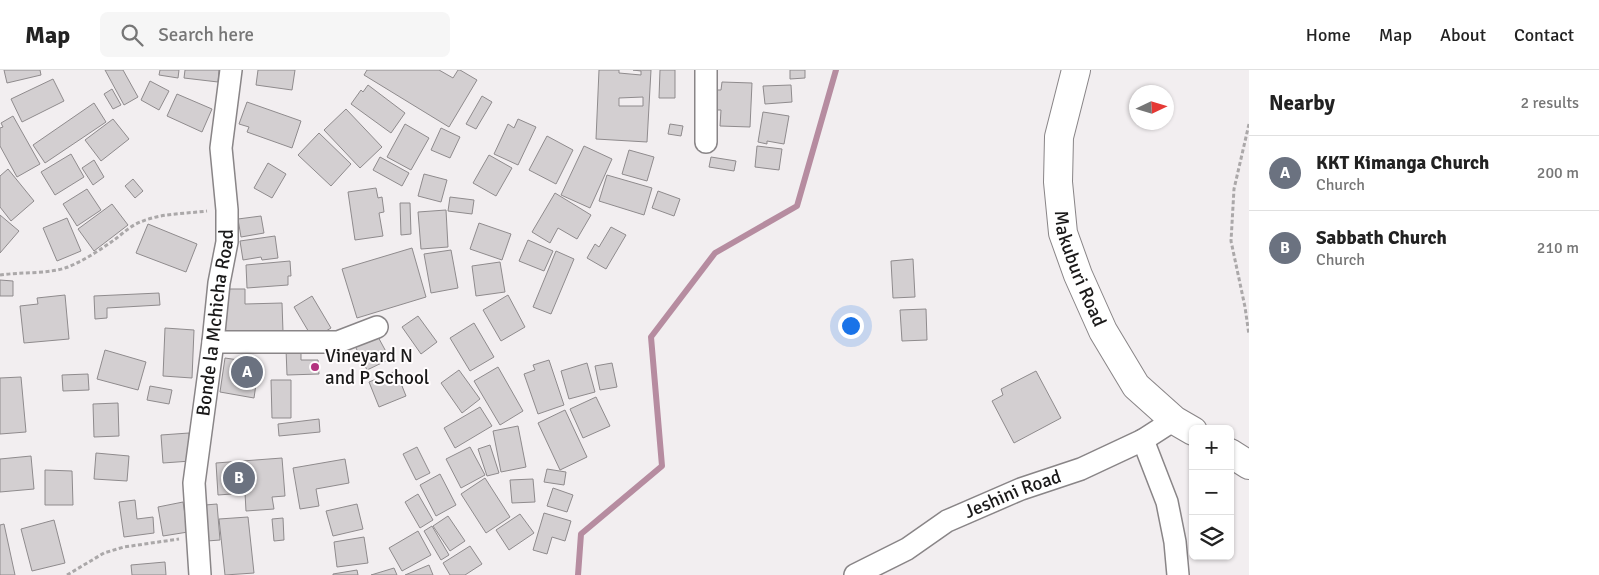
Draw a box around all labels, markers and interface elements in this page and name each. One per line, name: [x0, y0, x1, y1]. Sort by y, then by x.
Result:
search box: [100, 12, 450, 57]
text: Map: [25, 20, 70, 50]
icon: search: [118, 21, 146, 49]
text: Search here: [158, 23, 254, 47]
text: Home: [1306, 24, 1351, 46]
text: Map: [1379, 24, 1412, 46]
text: About: [1440, 24, 1486, 46]
text: Contact: [1514, 24, 1574, 46]
north arrow: [1129, 85, 1174, 130]
text: Nearby: [1269, 90, 1335, 116]
text: 2 results: [1520, 93, 1579, 113]
text: KKT Kimanga Church: [1316, 151, 1489, 175]
text: A: [1280, 163, 1290, 183]
text: 200 m: [1537, 163, 1579, 183]
text: Church: [1316, 175, 1365, 195]
street label: Makuburi Road: [1049, 209, 1111, 330]
text: Sabbath Church: [1316, 226, 1447, 250]
street label: Bonde la Mchicha Road: [191, 229, 239, 418]
text: B: [1280, 238, 1290, 258]
text: 210 m: [1537, 238, 1579, 258]
text: Church: [1316, 250, 1365, 270]
your location: [838, 313, 864, 339]
place label: Vineyard N and P School: [325, 344, 429, 390]
pin: A: [231, 353, 263, 391]
marker: Vineyard N and P School: [309, 361, 321, 373]
map controls: [1189, 425, 1234, 560]
button: +: [1189, 425, 1234, 470]
pin: B: [223, 459, 255, 497]
street label: Jeshini Road: [960, 464, 1064, 524]
button: −: [1189, 470, 1234, 515]
button: layers: [1189, 515, 1234, 560]

